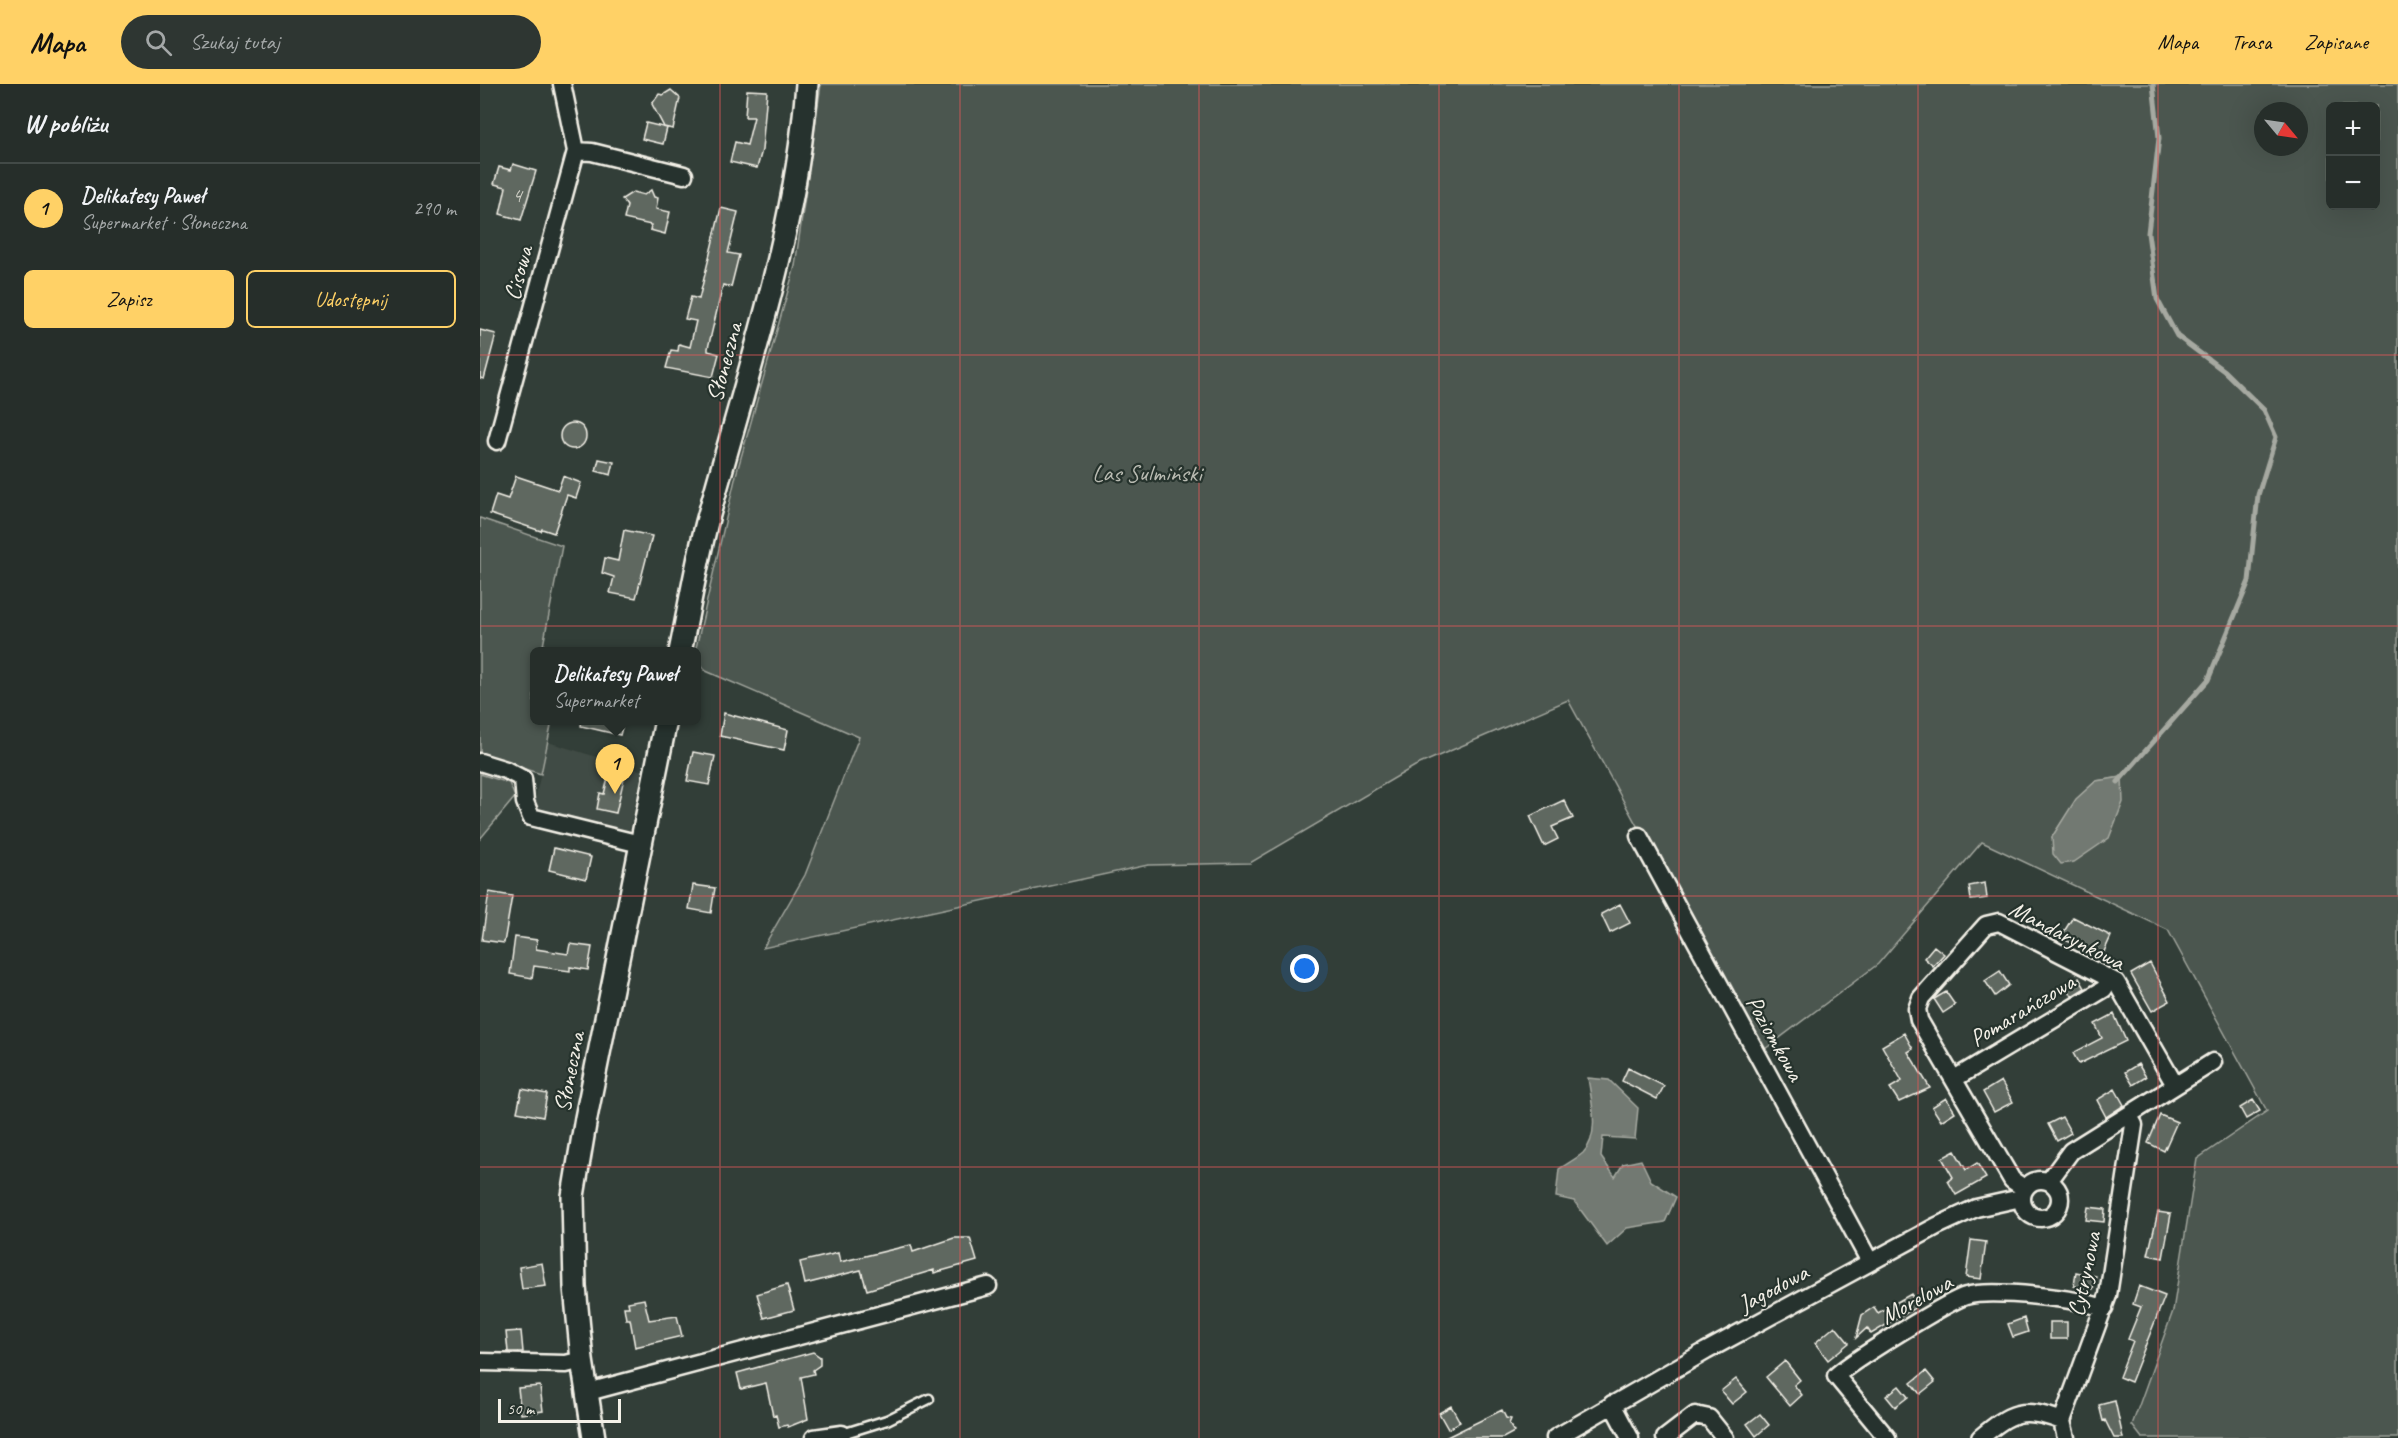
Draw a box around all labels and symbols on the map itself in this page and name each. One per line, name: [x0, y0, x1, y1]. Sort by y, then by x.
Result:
north arrow: [2254, 102, 2308, 156]
house number: 4: [512, 182, 524, 208]
street label: Cisowa: [496, 241, 540, 303]
street label: Słoneczna: [699, 317, 749, 405]
park label: Las Sulmiński: [1092, 458, 1204, 488]
pin: 1: [596, 744, 634, 794]
street label: Mandarynkowa: [2004, 893, 2131, 978]
your location: [1290, 954, 1319, 983]
street label: Pomarańczowa: [1964, 966, 2081, 1053]
street label: Poziomkowa: [1739, 990, 1811, 1087]
street label: Słoneczna: [547, 1027, 592, 1115]
street label: Cytrynowa: [2060, 1228, 2108, 1319]
street label: Jagodowa: [1732, 1256, 1815, 1319]
street label: Morelowa: [1875, 1266, 1959, 1331]
scale bar: [498, 1396, 621, 1424]

